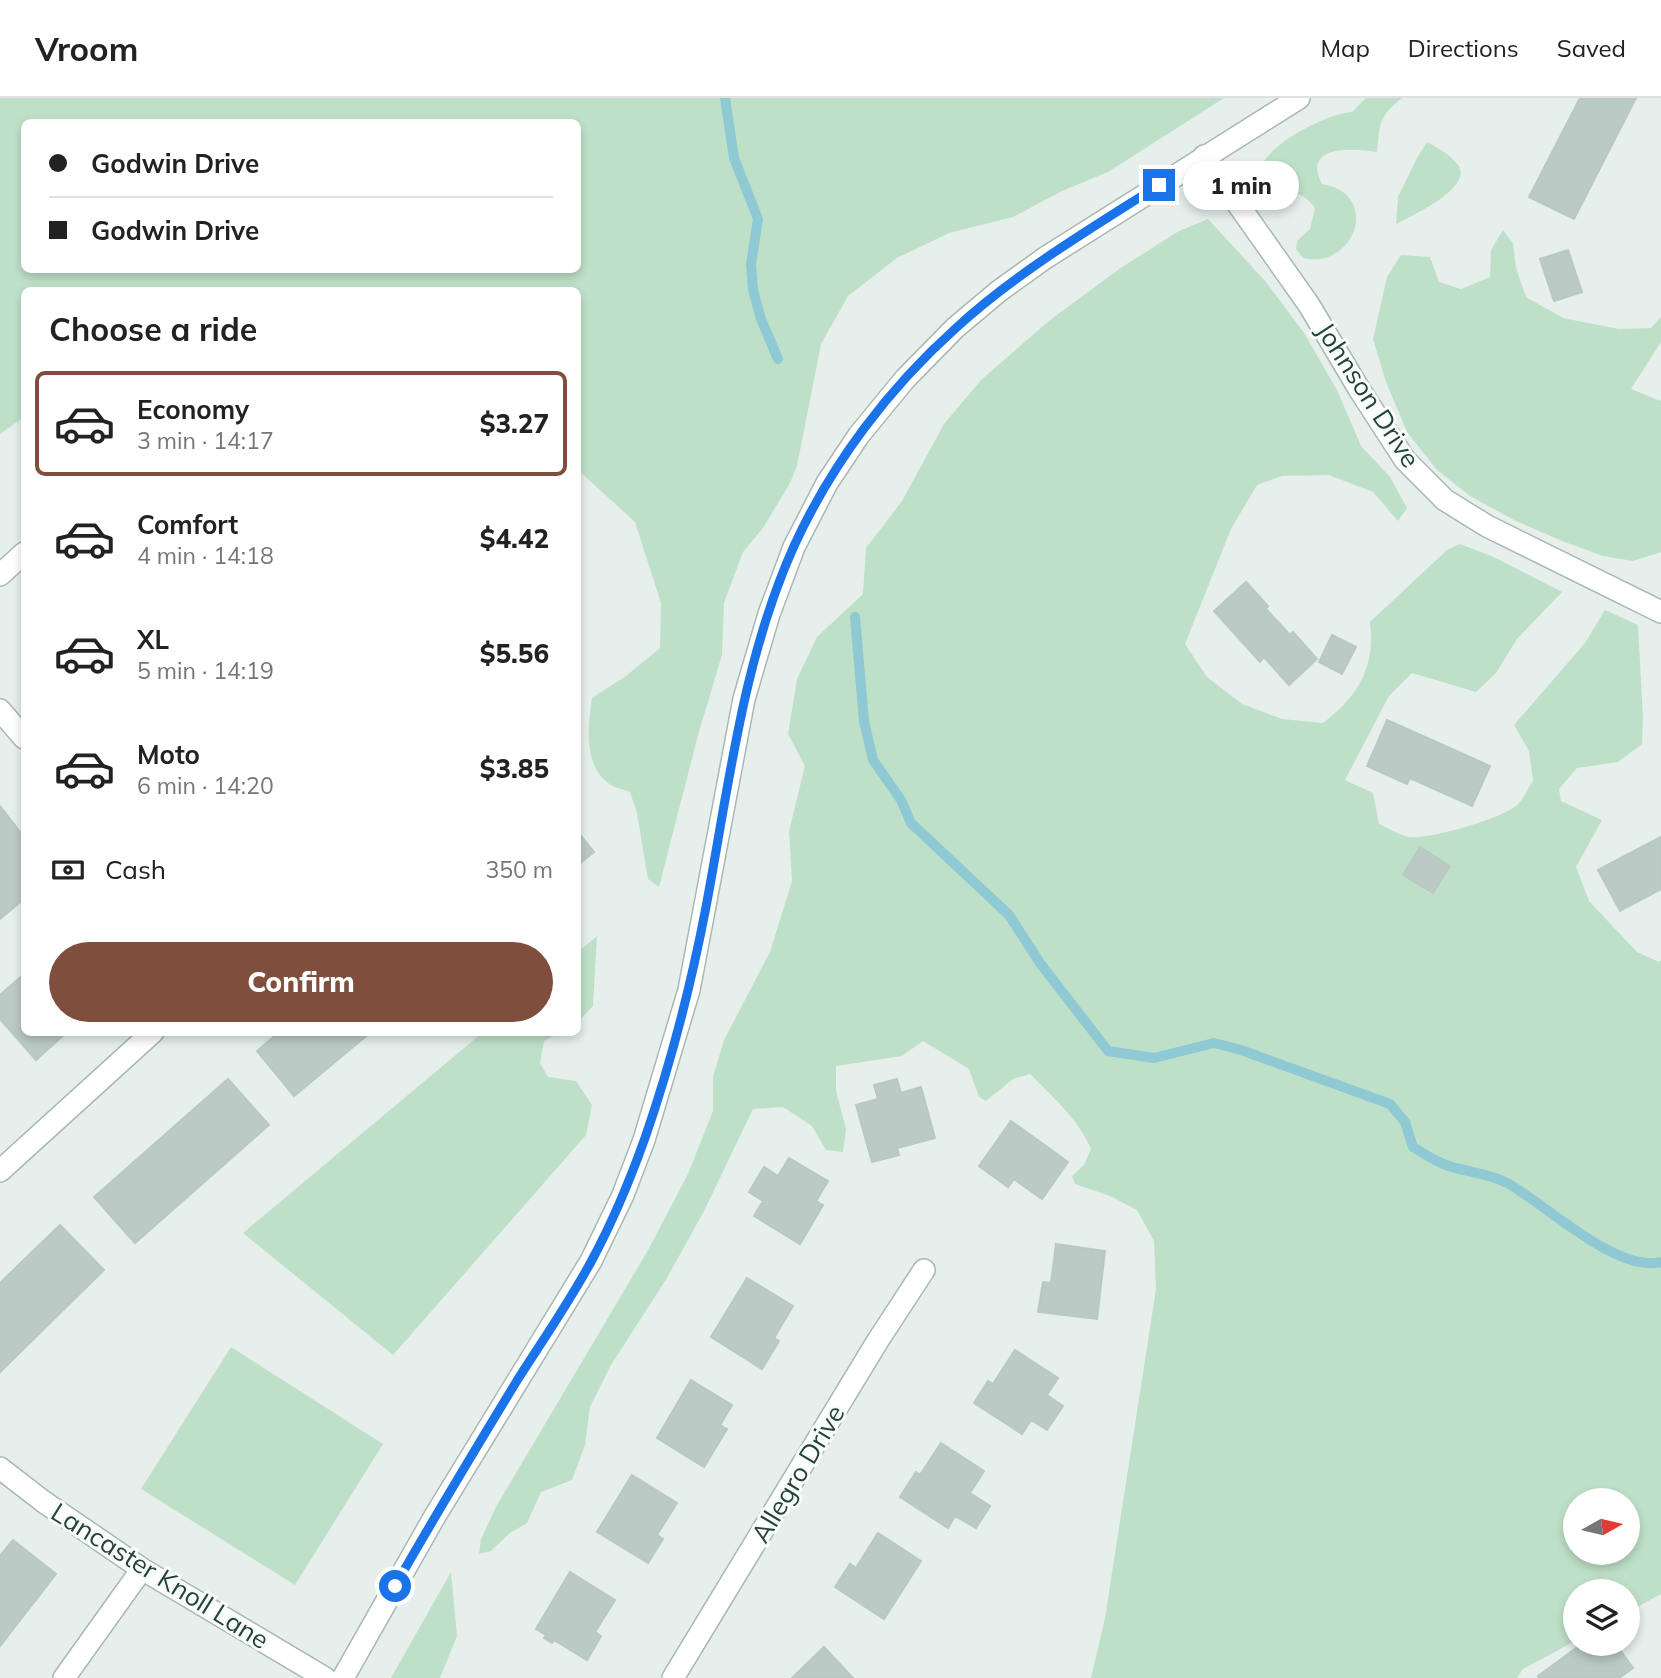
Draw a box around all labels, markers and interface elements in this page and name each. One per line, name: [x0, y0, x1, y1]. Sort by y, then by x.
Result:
text: Vroom: [35, 28, 138, 69]
text: Map: [1320, 33, 1370, 63]
text: Directions: [1408, 33, 1519, 63]
text: Saved: [1557, 33, 1626, 63]
text: Godwin Drive: [91, 147, 259, 180]
callout: 1 min: [1184, 160, 1299, 210]
route end: [1143, 169, 1175, 201]
text: 1 min: [1210, 171, 1272, 200]
text: Godwin Drive: [91, 214, 259, 247]
text: Choose a ride: [49, 309, 257, 349]
street label: Johnson Drive: [1309, 316, 1428, 474]
icon: car: [53, 392, 116, 455]
text: Economy: [137, 393, 249, 426]
text: $3.27: [480, 407, 549, 440]
text: 3 min · 14:17: [137, 426, 274, 455]
icon: car: [53, 507, 116, 570]
text: Comfort: [137, 508, 238, 541]
text: $4.42: [480, 522, 549, 555]
text: 4 min · 14:18: [137, 541, 274, 570]
icon: car: [53, 622, 116, 685]
text: XL: [137, 623, 169, 656]
text: $5.56: [480, 637, 549, 670]
text: 5 min · 14:19: [137, 656, 274, 685]
icon: car: [53, 737, 116, 800]
text: Moto: [137, 738, 200, 771]
text: $3.85: [480, 752, 549, 785]
text: 6 min · 14:20: [137, 771, 274, 800]
icon: cash: [49, 851, 87, 889]
text: Cash: [105, 853, 166, 886]
text: 350 m: [485, 855, 553, 884]
button: Confirm: [49, 942, 553, 1022]
street label: Allegro Drive: [744, 1399, 852, 1549]
north arrow: [1563, 1488, 1640, 1564]
map controls: [1563, 1488, 1640, 1656]
street label: Lancaster Knoll Lane: [45, 1495, 275, 1656]
route start: [379, 1570, 411, 1602]
button: layers: [1563, 1579, 1640, 1656]

